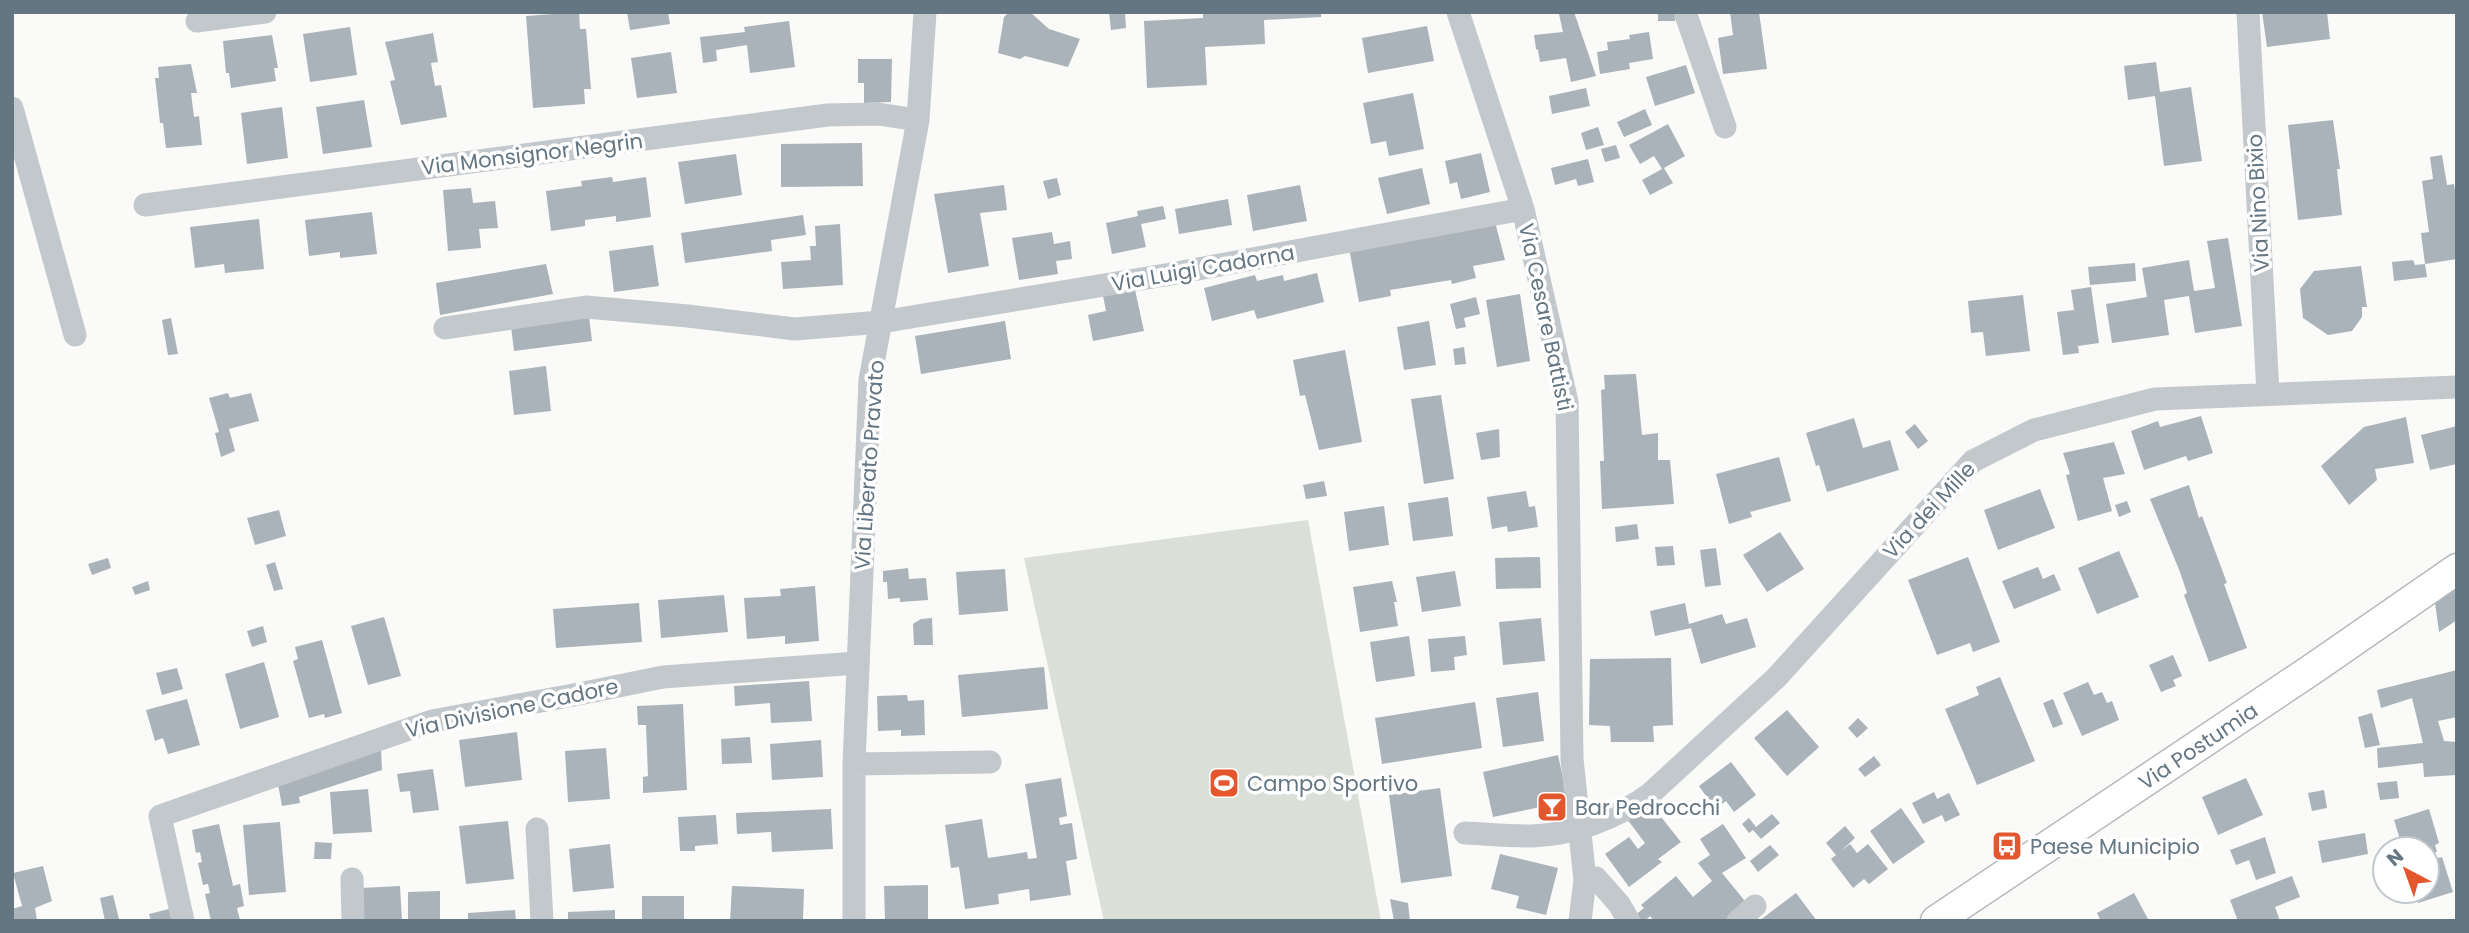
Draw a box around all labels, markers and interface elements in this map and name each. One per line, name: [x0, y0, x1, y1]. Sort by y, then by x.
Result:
street label: Via Monsignor Negrin: [419, 126, 645, 182]
street label: Via Nino Bixio: [2240, 133, 2276, 273]
street label: Via Cesare Battisti: [1512, 220, 1580, 414]
street label: Via Luigi Cadorna: [1109, 238, 1297, 298]
street label: Via Liberato Pravato: [847, 359, 891, 571]
street label: Via dei Mille: [1876, 455, 1982, 565]
street label: Via Divisione Cadore: [403, 671, 621, 745]
street label: Via Postumia: [2132, 695, 2263, 796]
sports icon: Campo Sportivo: [1207, 766, 1241, 800]
place label: Campo Sportivo: [1247, 769, 1418, 798]
bar icon: Bar Pedrocchi: [1535, 790, 1569, 824]
place label: Bar Pedrocchi: [1575, 793, 1720, 822]
bus stop icon: Paese Municipio: [1990, 829, 2024, 863]
place label: Paese Municipio: [2030, 832, 2200, 861]
north arrow: [2371, 835, 2441, 905]
text: N: [2381, 843, 2409, 872]

